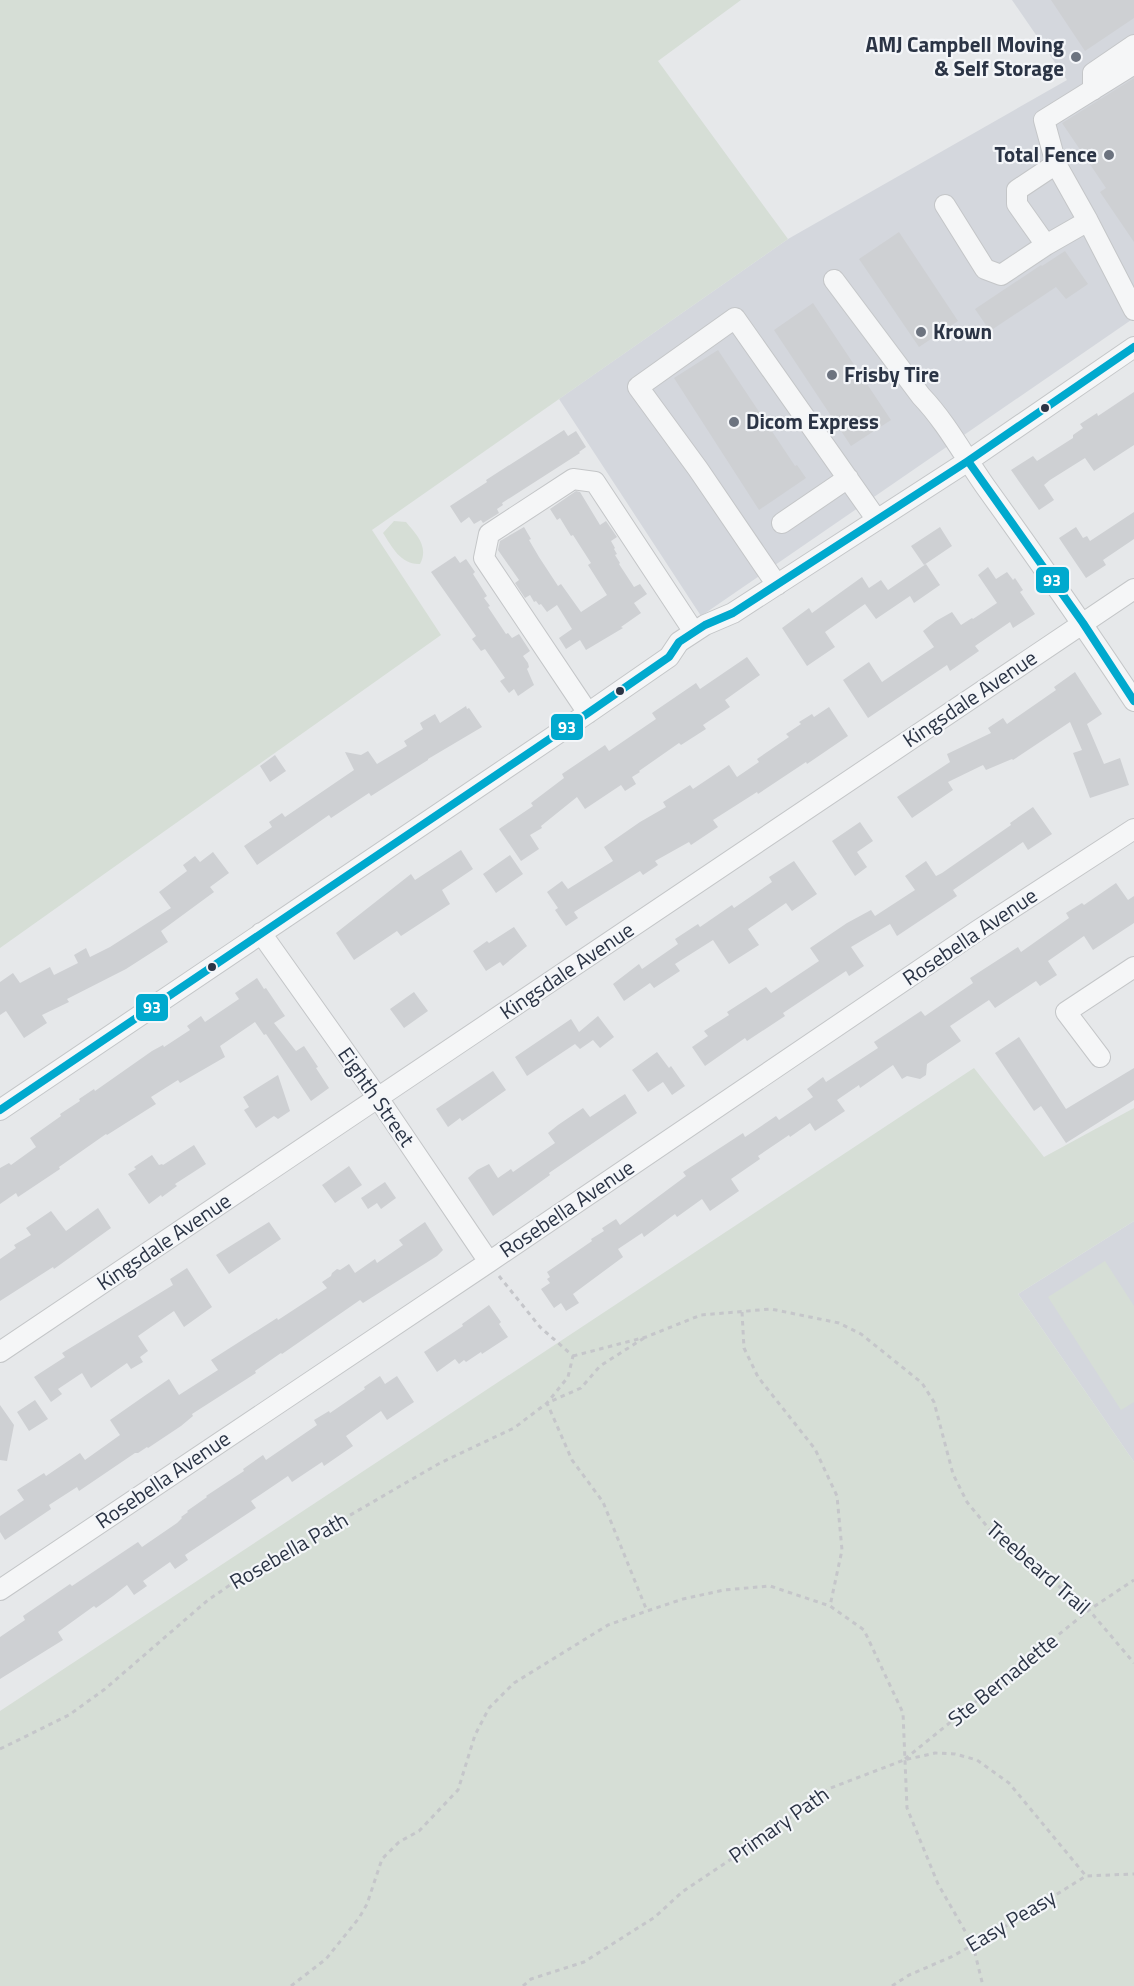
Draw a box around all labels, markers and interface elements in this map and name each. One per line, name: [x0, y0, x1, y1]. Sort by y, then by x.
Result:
place label: AMJ Campbell Moving & Self Storage: [865, 28, 1064, 84]
marker: AMJ Campbell Moving & Self Storage: [1069, 50, 1083, 64]
place label: Total Fence: [994, 138, 1097, 170]
marker: Total Fence: [1102, 148, 1116, 162]
place label: Krown: [933, 315, 992, 347]
marker: Krown: [914, 325, 928, 339]
place label: Frisby Tire: [844, 358, 939, 390]
marker: Frisby Tire: [825, 368, 839, 382]
unlabelled marker: [1039, 402, 1051, 414]
place label: Dicom Express: [746, 405, 879, 437]
marker: Dicom Express: [727, 415, 741, 429]
line badge: 93: [1035, 566, 1070, 594]
text: 93: [1043, 568, 1061, 592]
street label: Kingsdale Avenue: [896, 641, 1043, 755]
unlabelled marker: [614, 685, 626, 697]
line badge: 93: [550, 713, 584, 741]
text: 93: [558, 715, 576, 739]
street label: Rosebella Avenue: [896, 879, 1043, 993]
street label: Kingsdale Avenue: [493, 913, 640, 1027]
unlabelled marker: [206, 961, 218, 973]
line badge: 93: [135, 993, 169, 1022]
text: 93: [143, 995, 161, 1019]
street label: Eighth Street: [331, 1040, 423, 1153]
street label: Rosebella Avenue: [493, 1151, 640, 1265]
street label: Kingsdale Avenue: [90, 1184, 237, 1298]
street label: Rosebella Avenue: [89, 1422, 236, 1536]
street label: Rosebella Path: [223, 1503, 354, 1597]
street label: Treebeard Trail: [980, 1513, 1098, 1622]
street label: Ste Bernadette: [940, 1625, 1064, 1734]
street label: Primary Path: [722, 1778, 835, 1871]
street label: Easy Peasy: [959, 1881, 1061, 1960]

